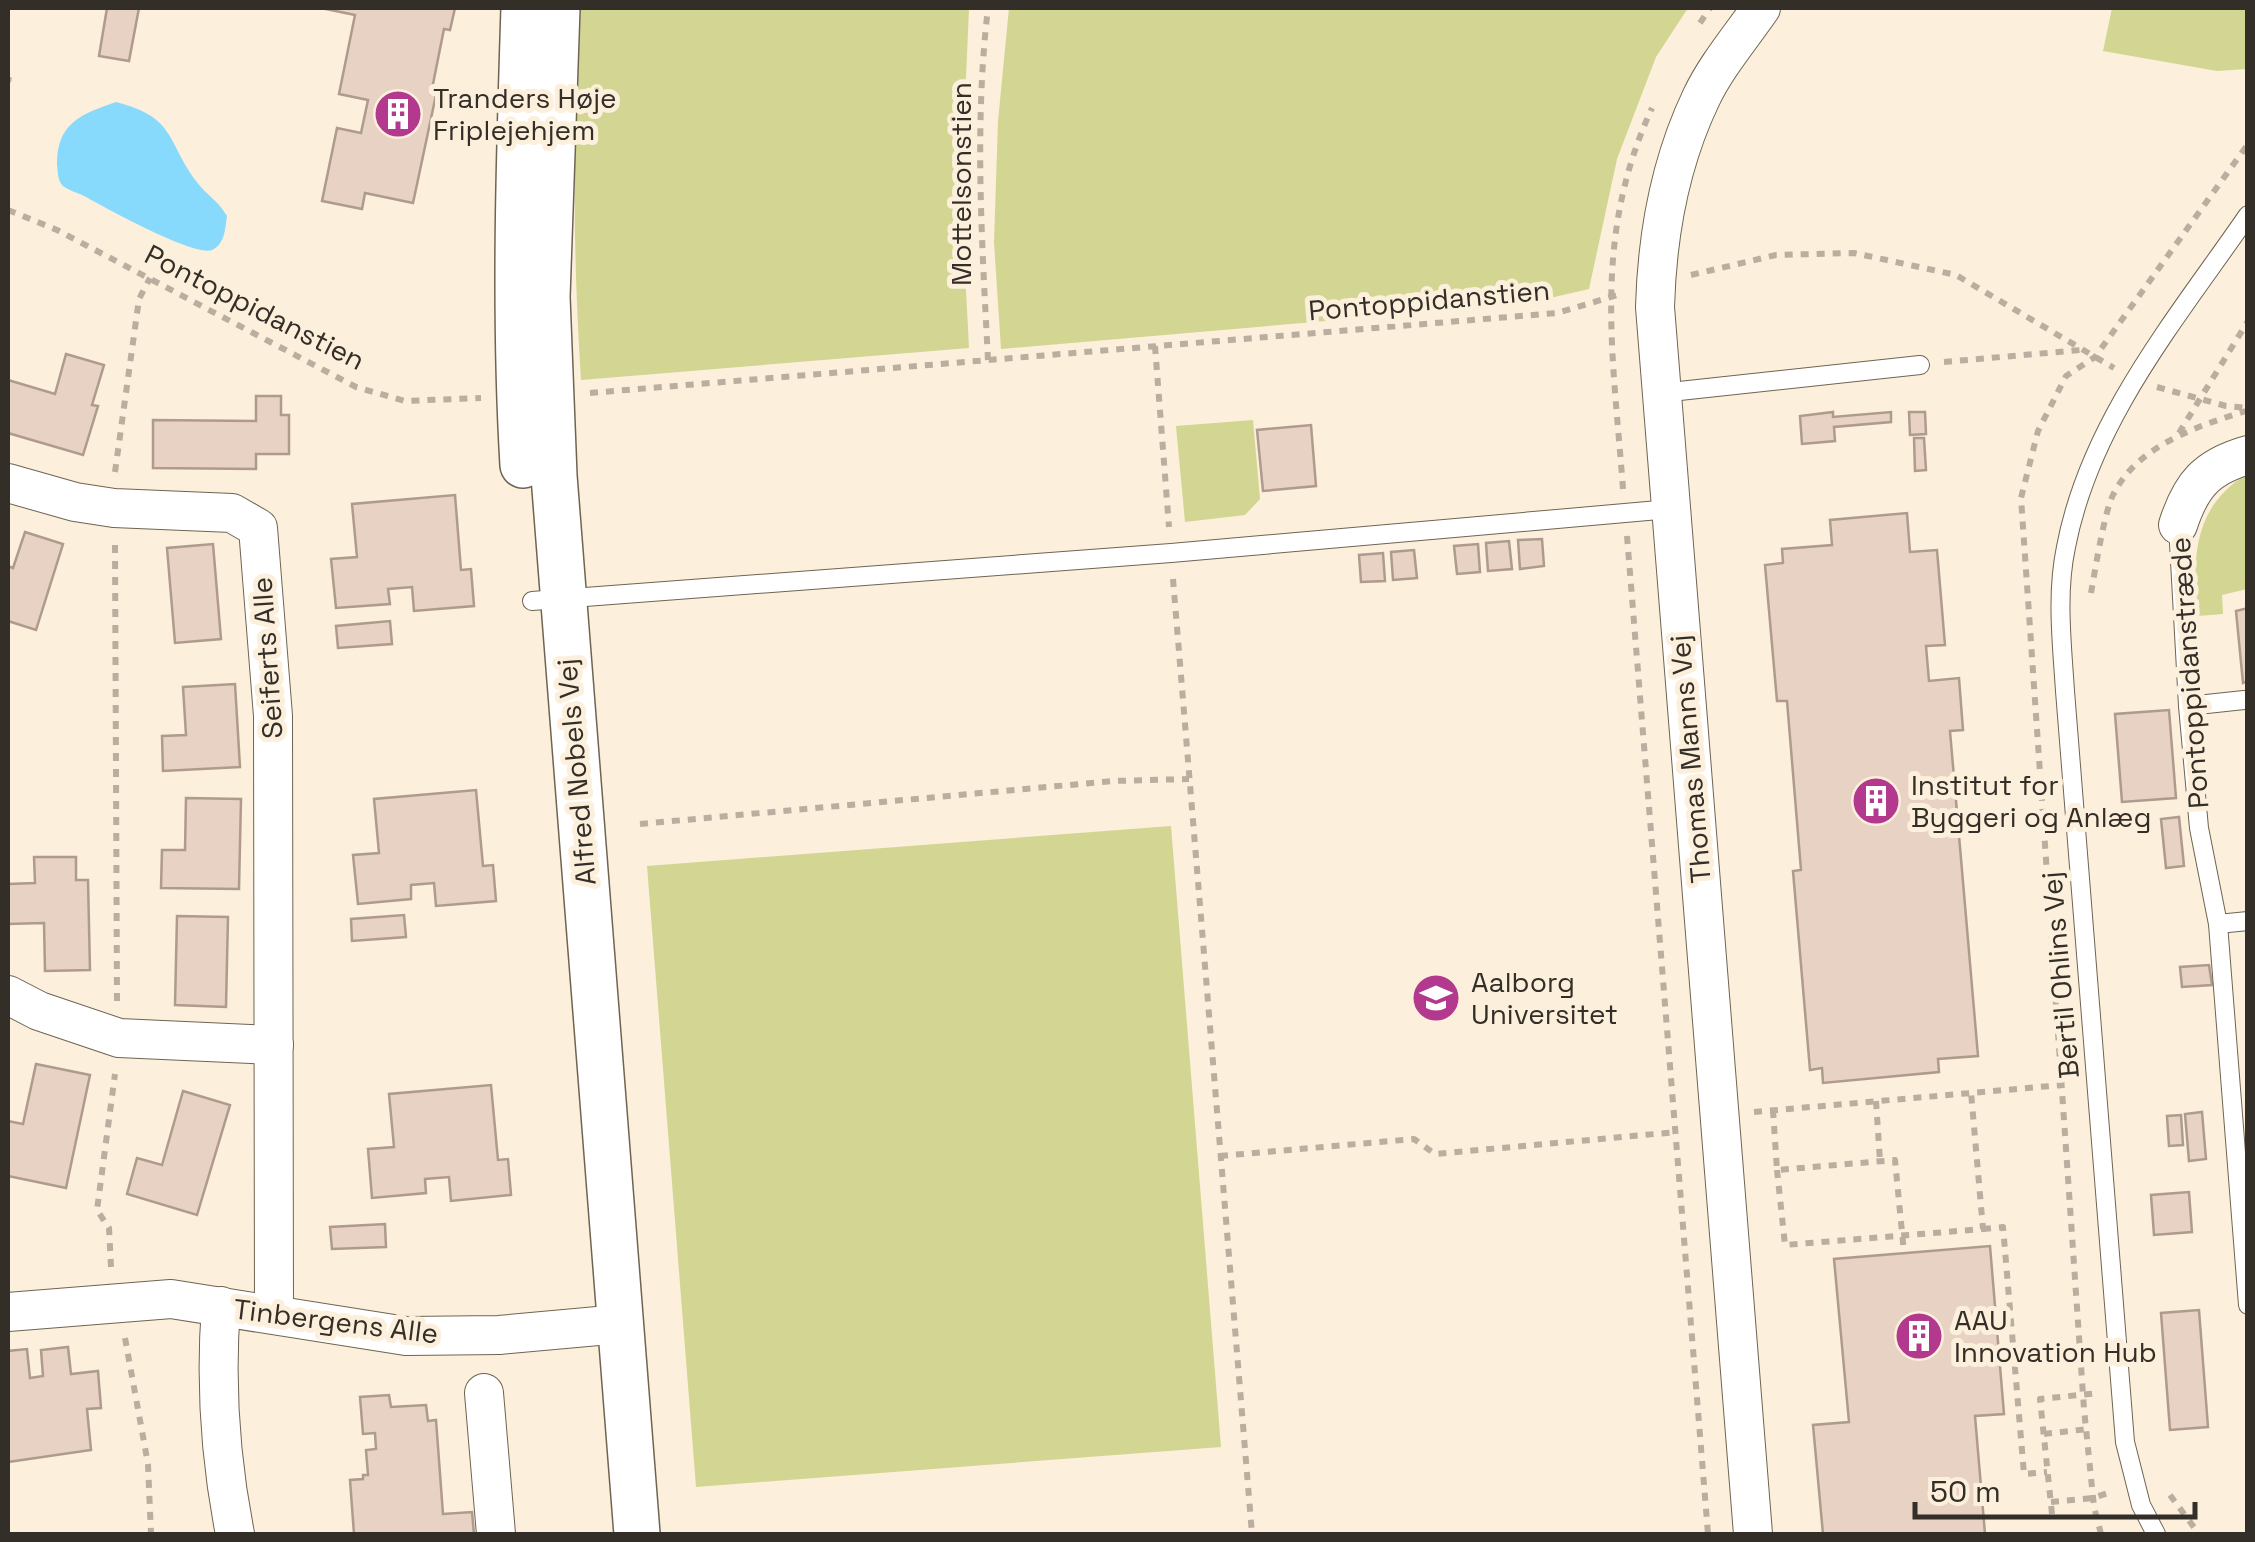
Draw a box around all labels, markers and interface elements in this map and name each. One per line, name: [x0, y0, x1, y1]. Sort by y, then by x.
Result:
place label: Tranders Høje Friplejehjem: [433, 80, 617, 148]
street label: Mottelsonstien: [943, 82, 979, 286]
building icon: Tranders Høje Friplejehjem: [372, 88, 424, 140]
street label: Pontoppidanstien: [139, 236, 371, 378]
street label: Pontoppidanstien: [1307, 272, 1551, 328]
street label: Pontoppidanstræde: [2162, 536, 2216, 810]
street label: Seiferts Alle: [243, 576, 291, 740]
street label: Thomas Manns Vej: [1661, 633, 1719, 885]
street label: Alfred Nobels Vej: [548, 657, 604, 887]
place label: Institut for Byggeri og Anlæg: [1911, 767, 2151, 835]
building icon: Institut for Byggeri og Anlæg: [1850, 775, 1902, 827]
street label: Bertil Ohlins Vej: [2033, 870, 2087, 1080]
place label: Aalborg Universitet: [1471, 964, 1618, 1032]
school or university icon: Aalborg Universitet: [1410, 972, 1462, 1024]
street label: Tinbergens Alle: [232, 1291, 440, 1351]
place label: AAU Innovation Hub: [1954, 1302, 2157, 1370]
building icon: AAU Innovation Hub: [1893, 1310, 1945, 1362]
scale bar: [1915, 1457, 2195, 1519]
text: 50 m: [1930, 1472, 2001, 1511]

